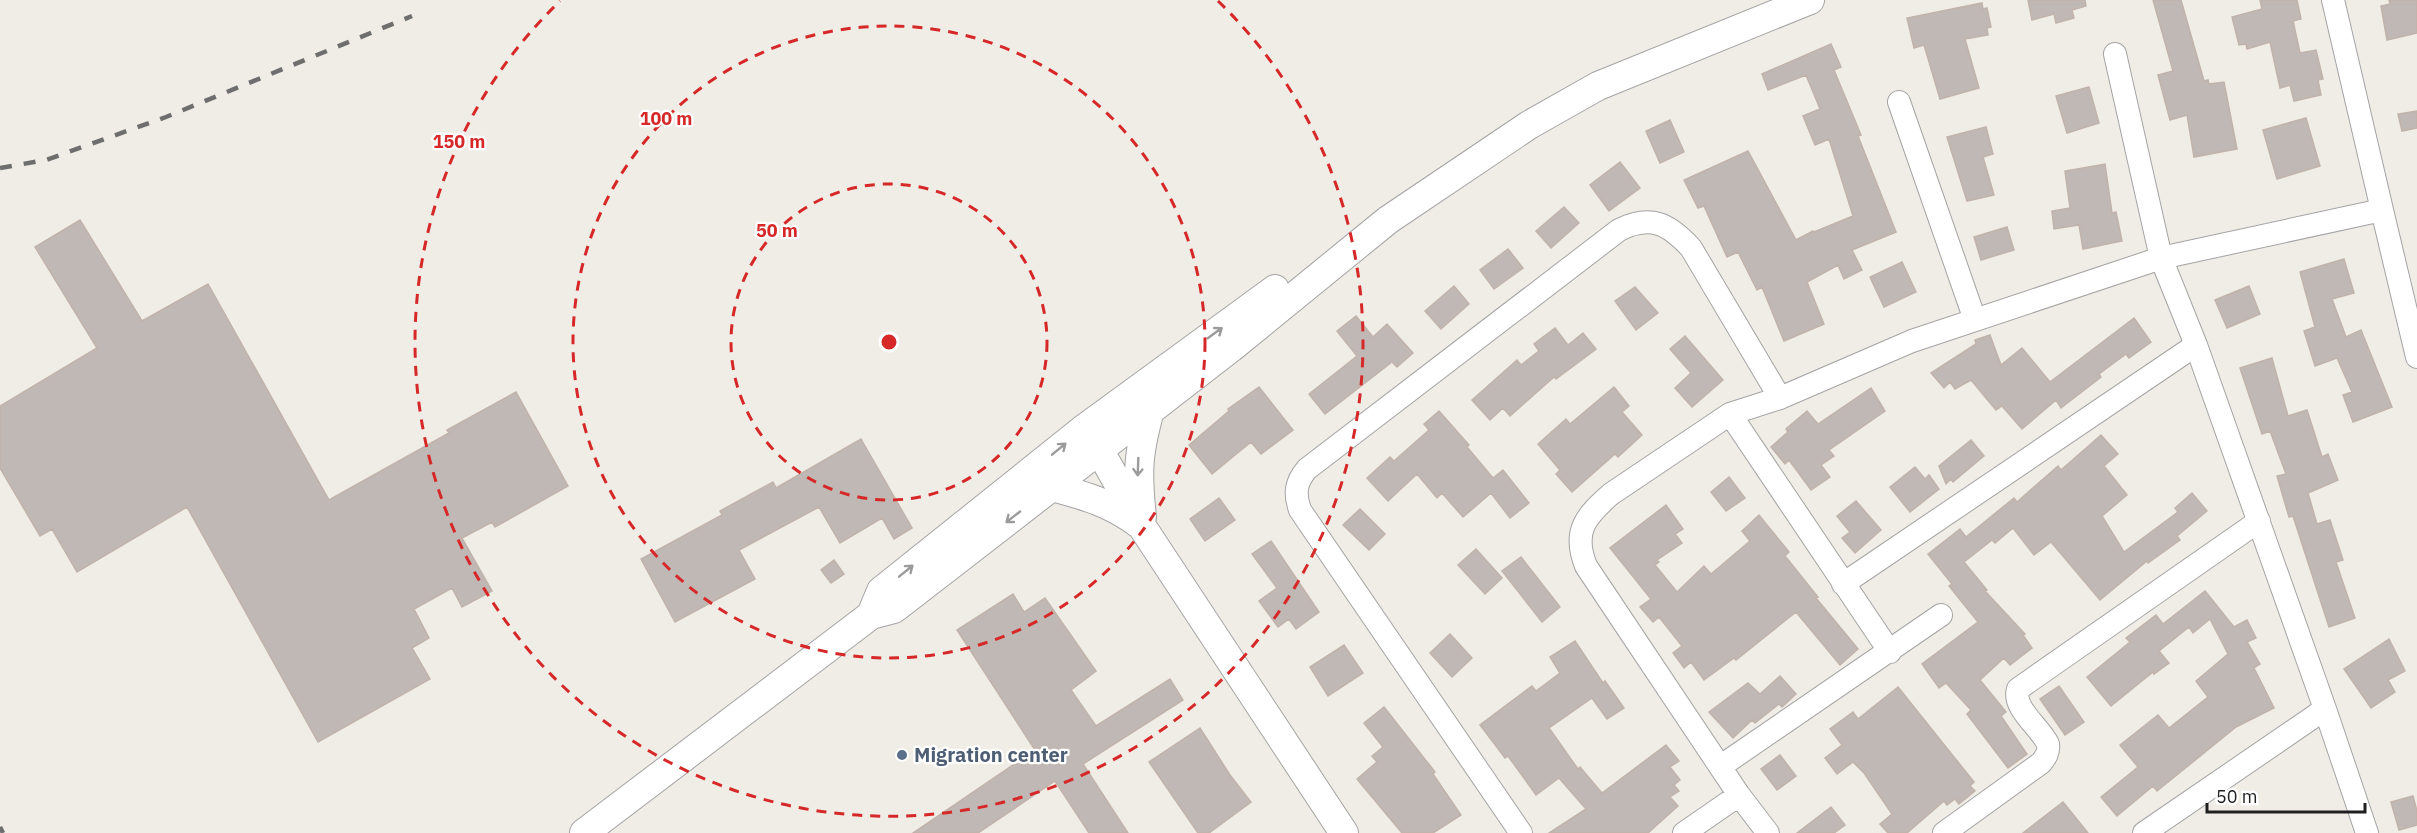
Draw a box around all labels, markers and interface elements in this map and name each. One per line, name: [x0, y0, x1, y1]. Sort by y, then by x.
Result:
text: 100 m: [640, 107, 692, 130]
text: 150 m: [433, 130, 485, 153]
text: 50 m: [756, 219, 798, 242]
one-way arrow: [1207, 326, 1223, 339]
centre of rings: [879, 332, 899, 352]
one-way arrow: [1051, 442, 1066, 456]
one-way arrow: [1133, 457, 1144, 477]
one-way arrow: [1006, 511, 1022, 524]
one-way arrow: [898, 564, 914, 577]
place label: Migration center: [914, 741, 1068, 768]
marker: Migration center: [895, 748, 909, 762]
scale bar: [2207, 776, 2364, 814]
text: 50 m: [2216, 785, 2258, 808]

